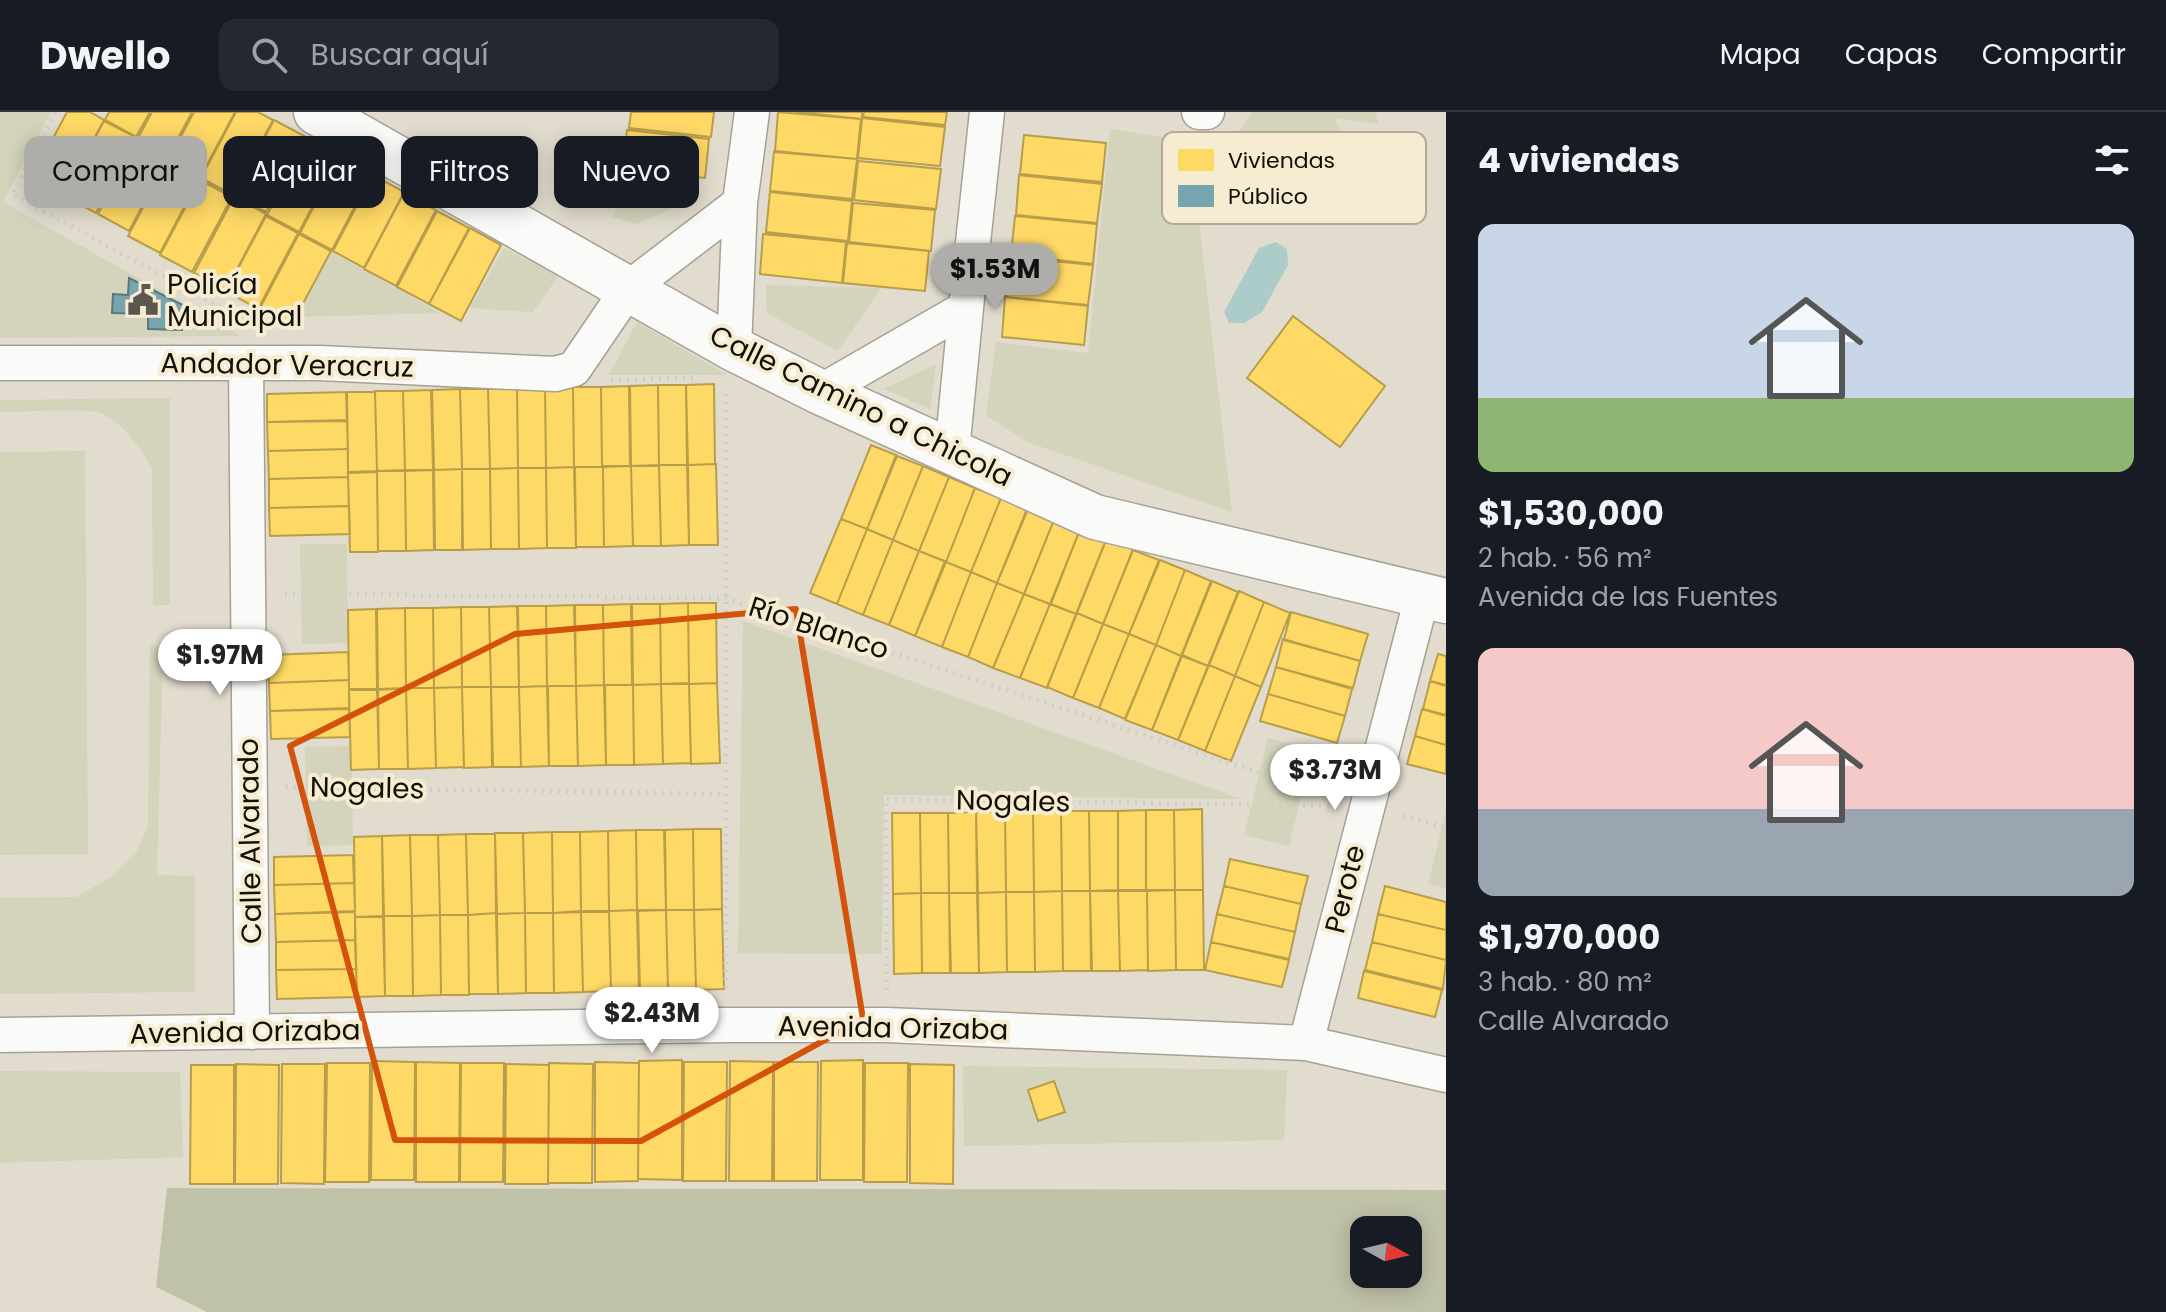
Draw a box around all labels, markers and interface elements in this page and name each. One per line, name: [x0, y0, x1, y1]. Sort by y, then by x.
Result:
search box: [219, 19, 779, 91]
text: Dwello: [40, 29, 171, 82]
icon: search: [247, 33, 291, 77]
text: Buscar aquí: [311, 33, 489, 76]
text: Mapa: [1720, 35, 1801, 74]
text: Capas: [1845, 35, 1938, 74]
text: Compartir: [1982, 35, 2126, 74]
legend: [1162, 132, 1426, 224]
chip: Comprar: [24, 136, 207, 208]
chip: Alquilar: [223, 136, 385, 208]
chip: Filtros: [401, 136, 538, 208]
chip: Nuevo: [554, 136, 699, 208]
text: 4 viviendas: [1478, 136, 1680, 184]
icon: filters: [2090, 138, 2134, 182]
text: Viviendas: [1228, 145, 1335, 176]
text: Público: [1228, 181, 1308, 212]
pin: $1.53M: [930, 243, 1060, 311]
text: $1.53M: [950, 251, 1040, 287]
place label: Policía Municipal: [167, 265, 302, 336]
icon: home: [1734, 276, 1878, 420]
public building icon: Policía Municipal: [126, 283, 160, 317]
street label: Calle Camino a Chicola: [703, 316, 1019, 496]
street label: Andador Veracruz: [160, 343, 414, 387]
text: $1,530,000: [1478, 489, 1664, 537]
text: 2 hab. · 56 m²: [1478, 540, 1652, 576]
text: Avenida de las Fuentes: [1478, 579, 1778, 615]
street label: Río Blanco: [744, 587, 894, 669]
pin: $1.97M: [155, 629, 285, 697]
text: $1.97M: [176, 637, 264, 673]
icon: home: [1734, 700, 1878, 844]
street label: Calle Alvarado: [229, 738, 271, 944]
pin: $3.73M: [1270, 744, 1400, 812]
text: $3.73M: [1288, 752, 1382, 788]
street label: Nogales: [310, 768, 424, 808]
street label: Nogales: [956, 781, 1070, 821]
street label: Perote: [1315, 841, 1375, 937]
text: $1,970,000: [1478, 913, 1660, 961]
text: 3 hab. · 80 m²: [1478, 964, 1652, 1000]
pin: $2.43M: [587, 987, 717, 1055]
text: $2.43M: [604, 995, 700, 1031]
text: Calle Alvarado: [1478, 1003, 1669, 1039]
street label: Avenida Orizaba: [777, 1006, 1009, 1050]
street label: Avenida Orizaba: [129, 1010, 361, 1054]
north arrow: [1350, 1216, 1422, 1288]
map controls: [1350, 1216, 1422, 1288]

